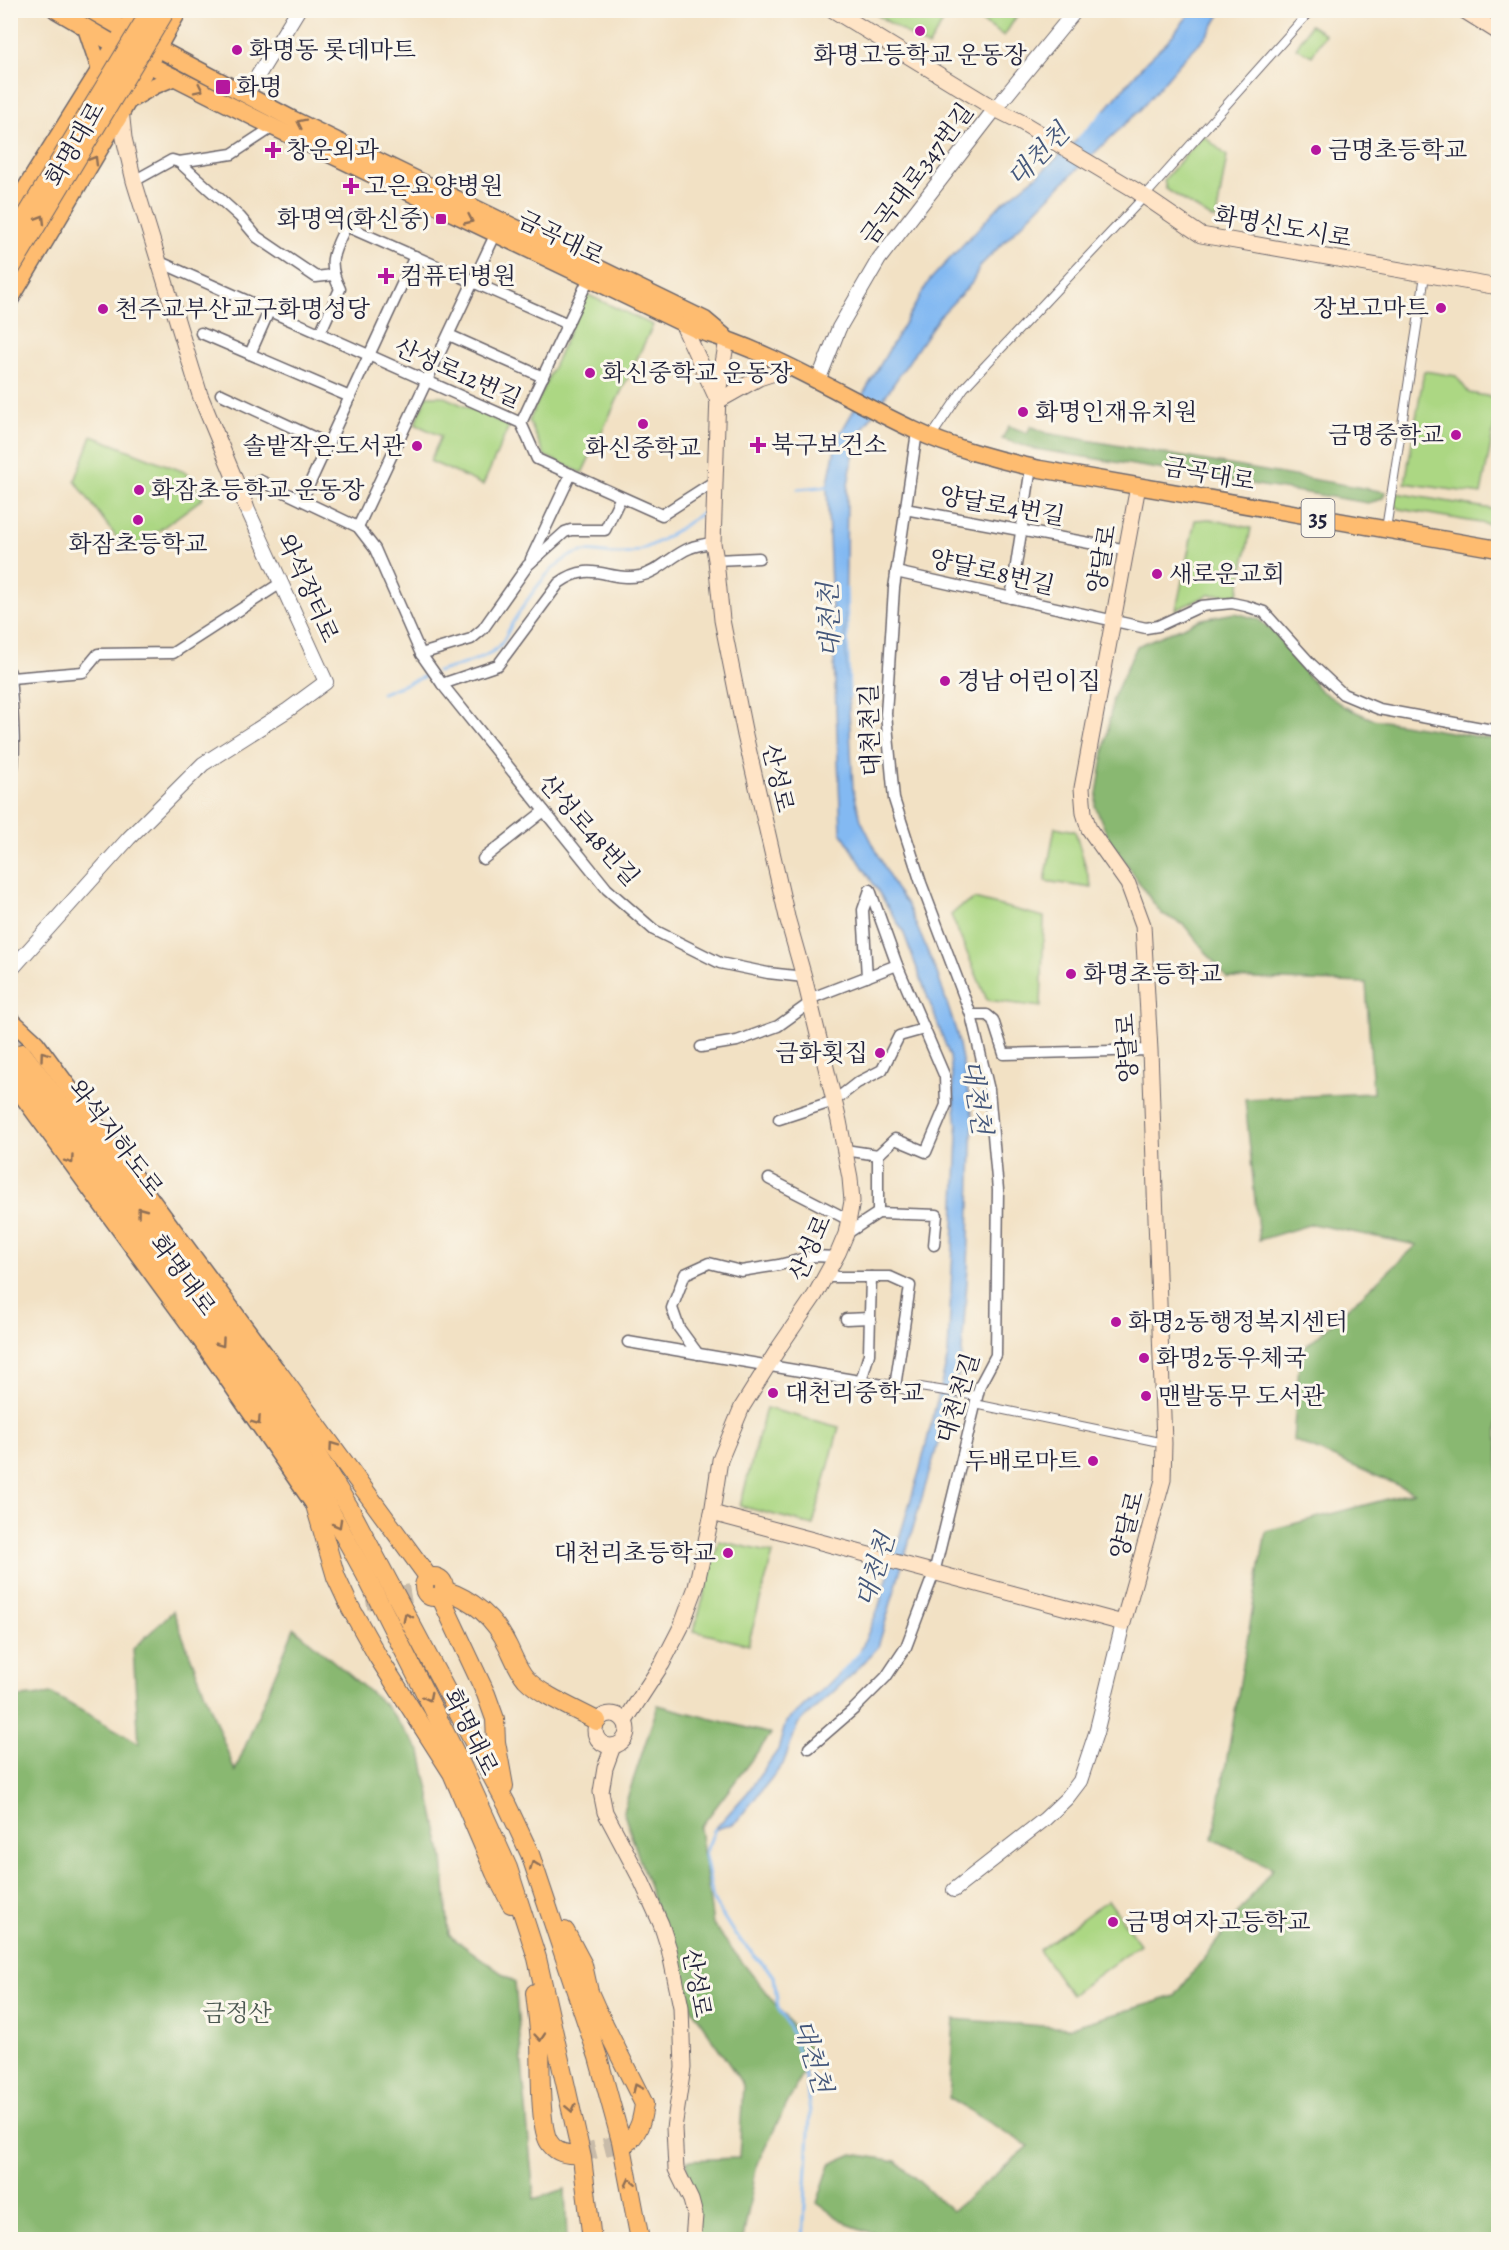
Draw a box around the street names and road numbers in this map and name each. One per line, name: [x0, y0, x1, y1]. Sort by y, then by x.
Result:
street label: 화명대로: [38, 96, 112, 192]
street label: 금곡대로347번길: [853, 96, 981, 252]
street label: 화명신도시로: [1212, 199, 1354, 255]
street label: 금곡대로: [512, 203, 610, 273]
street label: 산성로12번길: [390, 331, 526, 415]
street label: 금곡대로: [1161, 450, 1257, 498]
street label: 양달로4번길: [937, 479, 1067, 533]
road number: 35: [1302, 499, 1334, 537]
street label: 양달로: [1080, 522, 1124, 596]
street label: 와석장터로: [270, 529, 346, 647]
street label: 양달로8번길: [926, 542, 1058, 602]
street label: 대천천길: [852, 683, 888, 777]
street label: 산성로: [755, 741, 801, 815]
street label: 산성로48번길: [532, 767, 646, 893]
street label: 양달로: [1109, 1012, 1145, 1084]
street label: 와석지하도로: [61, 1073, 171, 1203]
street label: 산성로: [781, 1210, 839, 1286]
street label: 화명대로: [143, 1228, 223, 1322]
street label: 대천천길: [929, 1349, 987, 1447]
street label: 양달로: [1103, 1487, 1151, 1563]
street label: 화명대로: [436, 1683, 506, 1781]
street label: 산성로: [675, 1946, 719, 2020]

